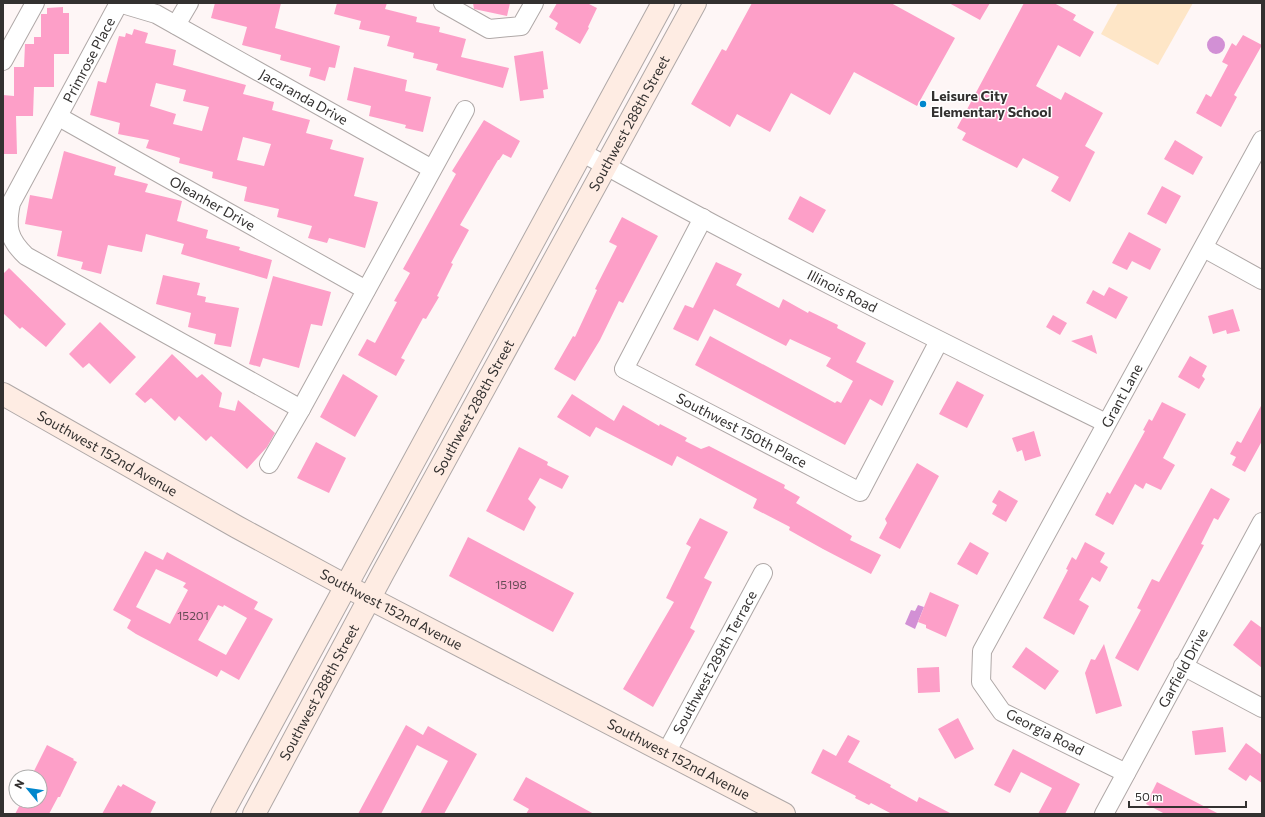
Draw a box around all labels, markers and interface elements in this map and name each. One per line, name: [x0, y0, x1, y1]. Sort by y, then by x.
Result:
street label: Primrose Place: [59, 14, 118, 105]
street label: Southwest 288th Street: [585, 52, 673, 194]
street label: Jacaranda Drive: [257, 65, 351, 128]
place label: Leisure City Elementary School: [931, 87, 1051, 120]
marker: Leisure City Elementary School: [918, 99, 928, 109]
street label: Oleanher Drive: [167, 172, 258, 234]
street label: Illinois Road: [805, 266, 880, 316]
street label: Southwest 288th Street: [429, 336, 517, 478]
street label: Grant Lane: [1097, 361, 1146, 430]
street label: Southwest 150th Place: [674, 389, 810, 471]
street label: Southwest 152nd Avenue: [34, 406, 181, 499]
street label: Southwest 152nd Avenue: [317, 565, 466, 653]
house number: 15198: [495, 577, 527, 591]
street label: Southwest 289th Terrace: [669, 587, 760, 737]
house number: 15201: [177, 608, 209, 622]
street label: Southwest 288th Street: [275, 621, 362, 763]
street label: Garfield Drive: [1154, 625, 1211, 710]
street label: Georgia Road: [1003, 705, 1087, 759]
street label: Southwest 152nd Avenue: [605, 715, 753, 803]
north arrow: [8, 769, 48, 809]
text: N: [11, 777, 27, 791]
scale bar: [1129, 783, 1246, 809]
text: 50 m: [1135, 789, 1163, 803]

